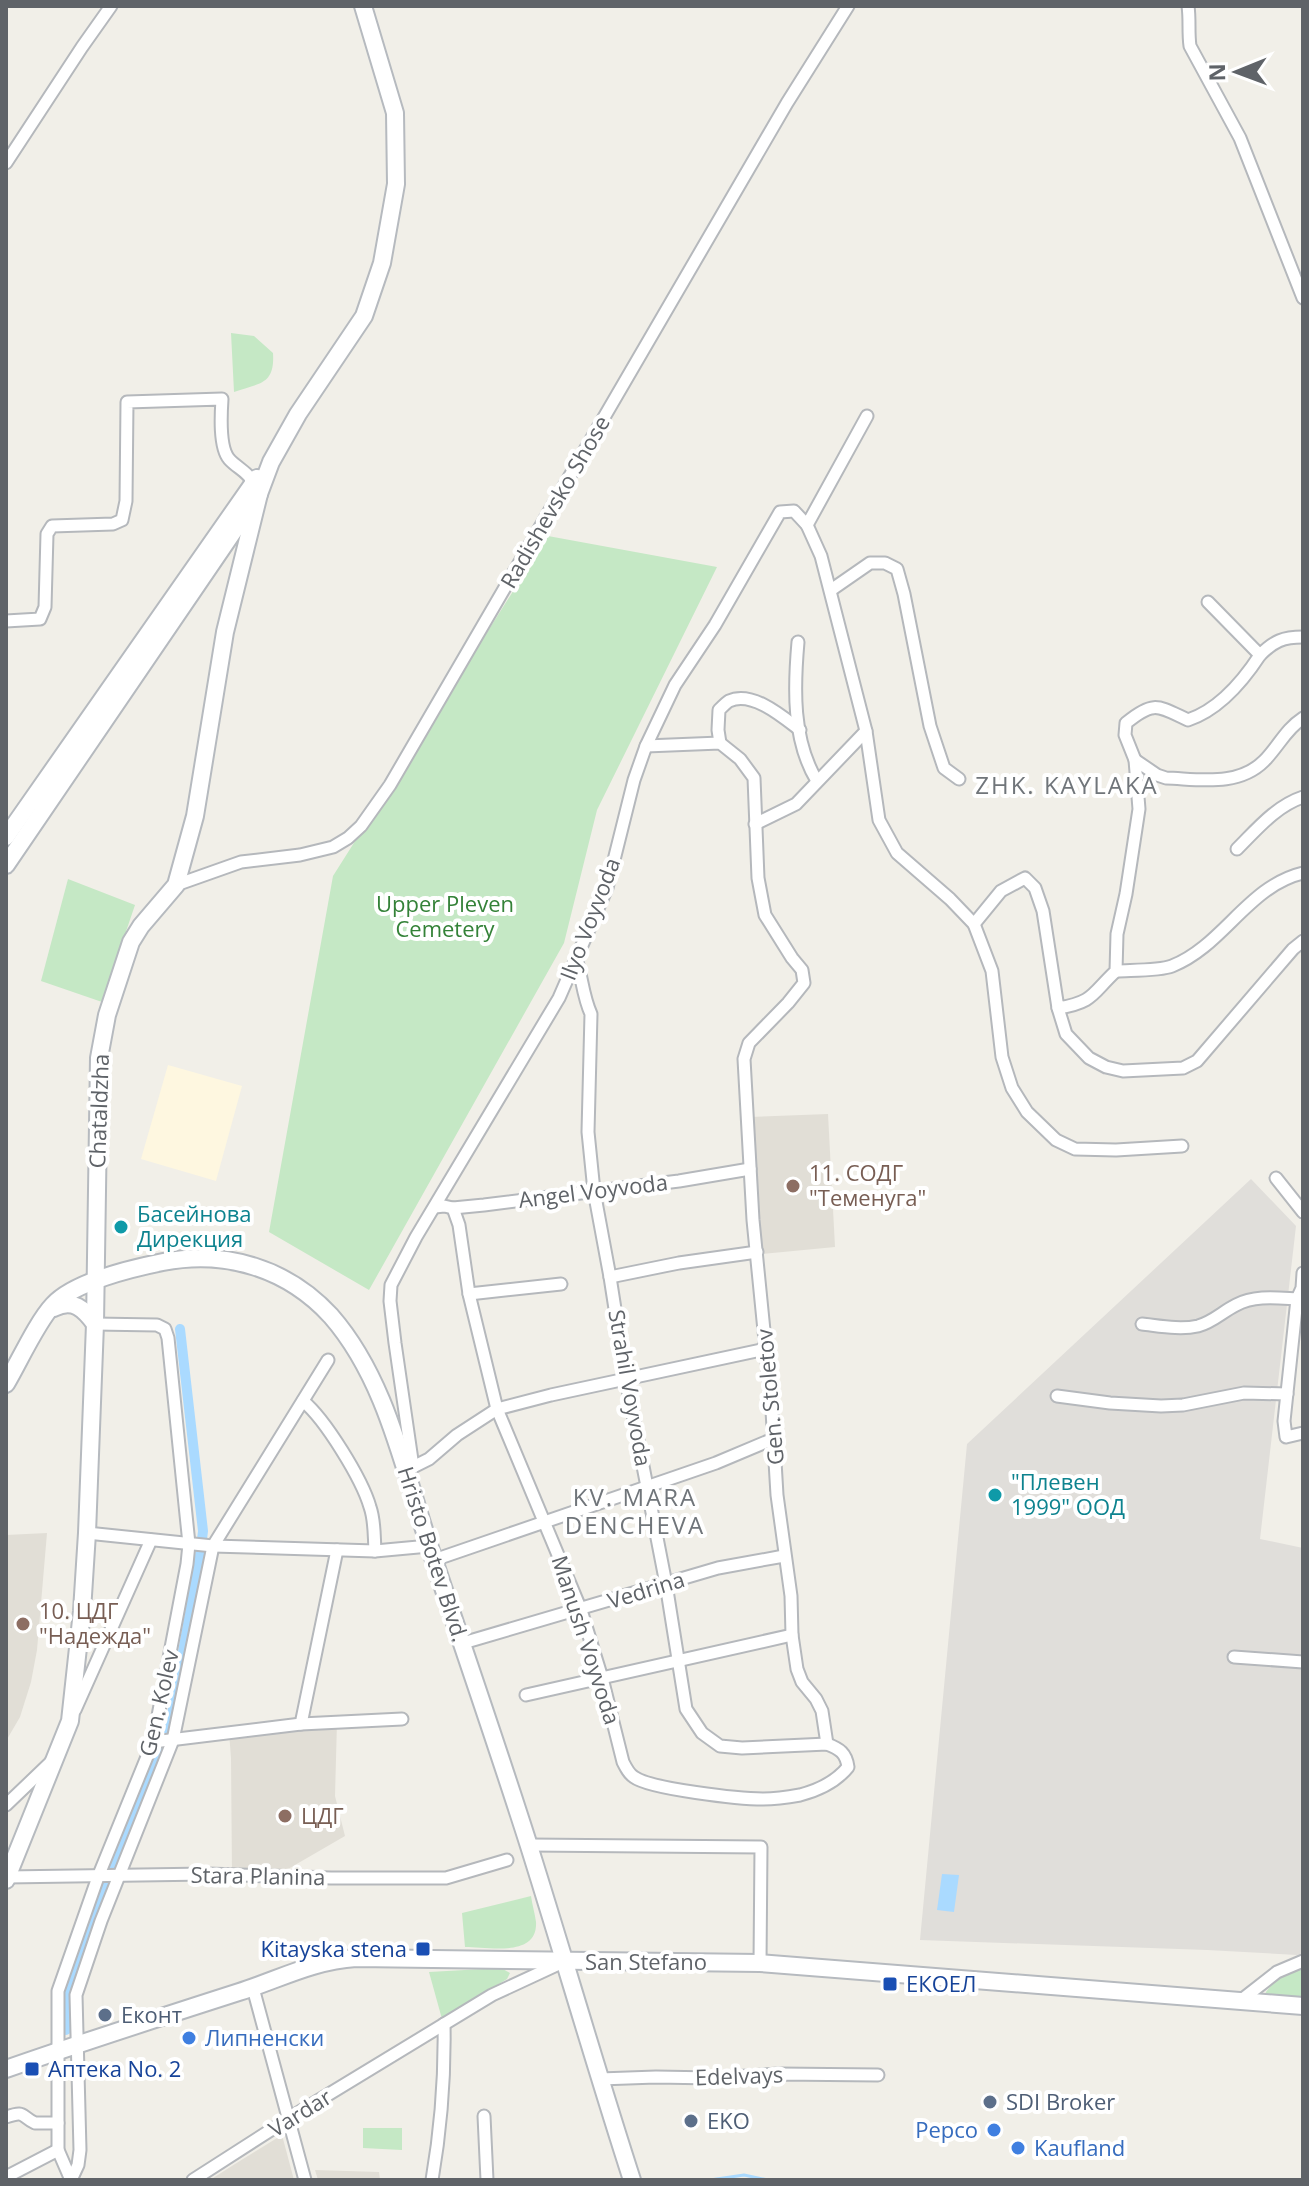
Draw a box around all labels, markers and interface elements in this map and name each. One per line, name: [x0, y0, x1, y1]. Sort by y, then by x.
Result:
north arrow: [1197, 32, 1277, 112]
text: N: [1201, 63, 1231, 82]
street label: Radishevsko Shose: [492, 410, 616, 593]
district label: ZHK. KAYLAKA: [975, 768, 1159, 801]
street label: Ilyo Voyvoda: [552, 853, 626, 984]
park label: Upper Pleven Cemetery: [376, 888, 514, 943]
street label: Chataldzha: [81, 1053, 115, 1169]
place label: 11. СОДГ "Теменуга": [809, 1157, 926, 1212]
street label: Angel Voyvoda: [516, 1166, 669, 1214]
marker: 11. СОДГ "Теменуга": [784, 1177, 802, 1195]
place label: Басейнова Дирекция: [137, 1198, 252, 1253]
marker: Басейнова Дирекция: [112, 1218, 130, 1236]
street label: Strahil Voyvoda: [602, 1307, 660, 1469]
street label: Gen. Stoletov: [748, 1328, 790, 1466]
street label: Hristo Botev Blvd.: [392, 1462, 476, 1645]
place label: "Плевен 1999" ООД: [1011, 1466, 1125, 1521]
district label: KV. MARA DENCHEVA: [565, 1480, 705, 1541]
marker: "Плевен 1999" ООД: [986, 1486, 1004, 1504]
street label: Manush Voyvoda: [545, 1551, 628, 1728]
street label: Vedrina: [603, 1563, 688, 1615]
place label: 10. ЦДГ "Надежда": [39, 1595, 151, 1650]
marker: 10. ЦДГ "Надежда": [14, 1615, 32, 1633]
street label: Gen. Kolev: [131, 1646, 185, 1759]
place label: ЦДГ: [301, 1800, 344, 1830]
marker: ЦДГ: [276, 1807, 294, 1825]
street label: Stara Planina: [190, 1859, 326, 1891]
place label: Kitayska stena: [261, 1933, 407, 1963]
marker: Kitayska stena: [414, 1940, 432, 1958]
street label: San Stefano: [585, 1946, 707, 1976]
place label: ЕКОЕЛ: [906, 1968, 976, 1998]
marker: ЕКОЕЛ: [881, 1975, 899, 1993]
place label: Еконт: [121, 1999, 182, 2029]
marker: Еконт: [96, 2006, 114, 2024]
place label: Липненски: [205, 2022, 324, 2052]
marker: Липненски: [180, 2029, 198, 2047]
place label: Аптека No. 2: [48, 2053, 181, 2083]
street label: Edelvays: [694, 2058, 784, 2092]
marker: Аптека No. 2: [23, 2060, 41, 2078]
street label: Vardar: [262, 2081, 337, 2143]
place label: SDI Broker: [1006, 2086, 1115, 2116]
marker: SDI Broker: [981, 2093, 999, 2111]
place label: EKO: [707, 2105, 750, 2135]
marker: EKO: [682, 2112, 700, 2130]
place label: Pepco: [915, 2114, 978, 2144]
marker: Pepco: [985, 2121, 1003, 2139]
place label: Kaufland: [1034, 2132, 1125, 2162]
marker: Kaufland: [1009, 2139, 1027, 2157]

